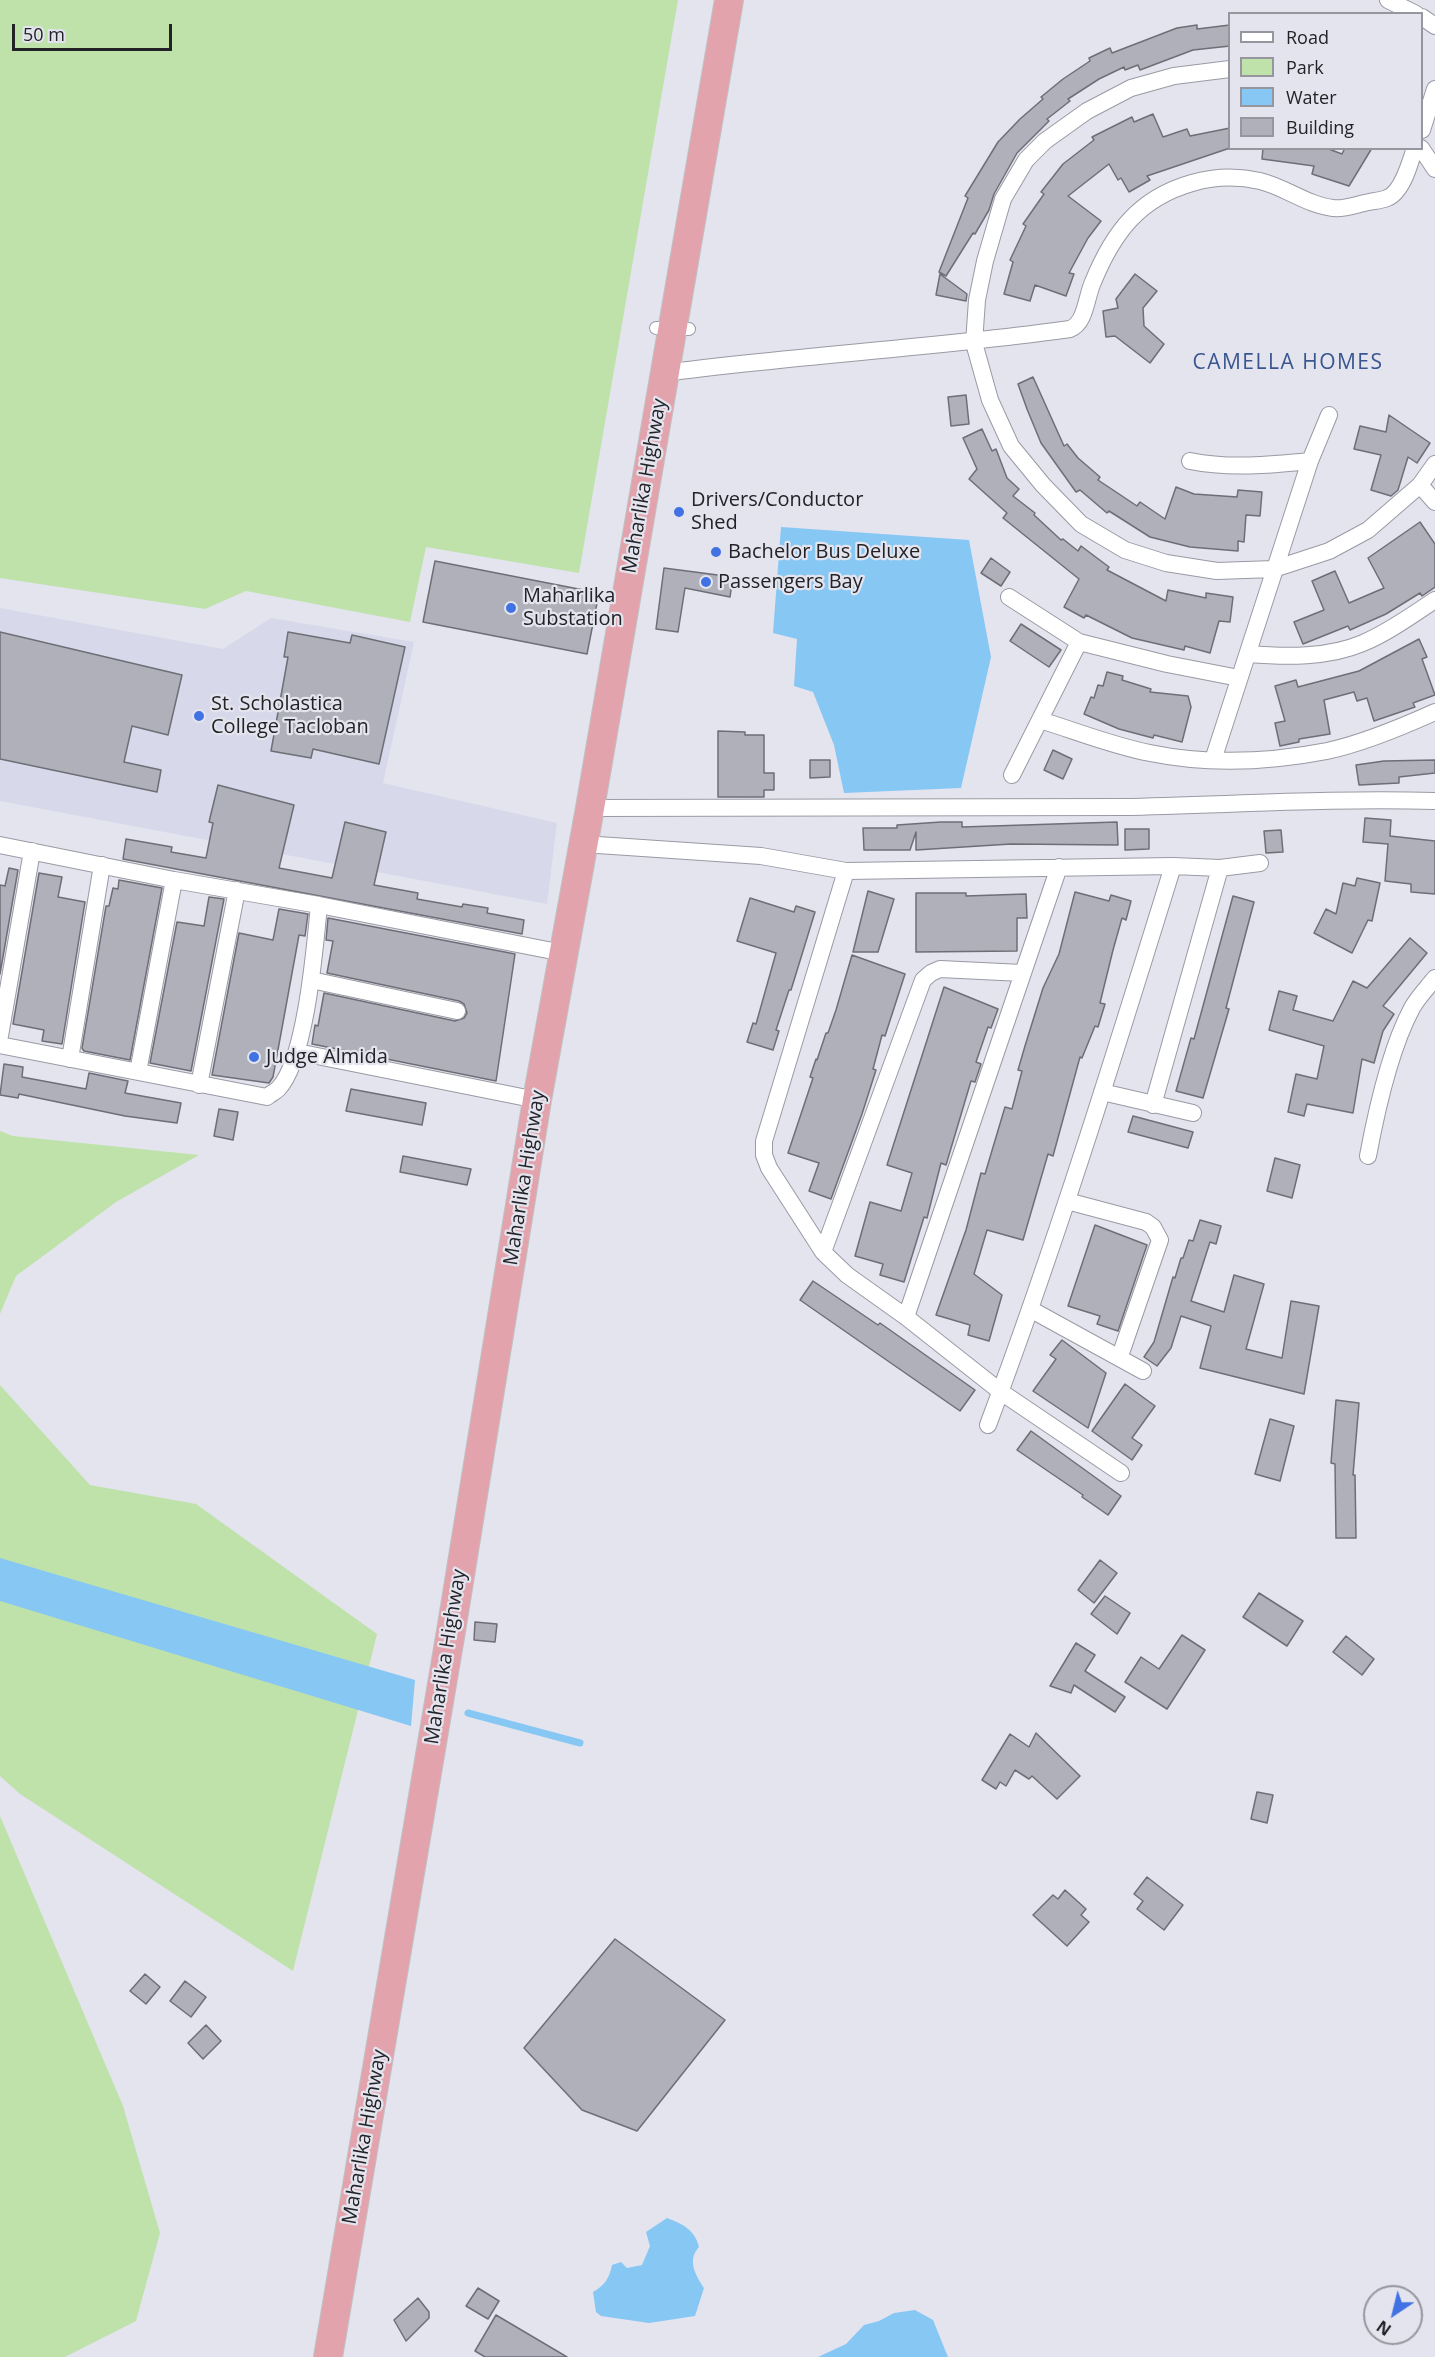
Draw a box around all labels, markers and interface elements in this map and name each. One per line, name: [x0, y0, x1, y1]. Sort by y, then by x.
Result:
scale bar: [15, 12, 176, 50]
legend: [1228, 12, 1423, 150]
text: 50 m: [23, 22, 65, 46]
text: Road: [1286, 25, 1329, 49]
text: Park: [1286, 55, 1324, 79]
text: Water: [1286, 85, 1337, 109]
text: Building: [1286, 115, 1354, 139]
district label: CAMELLA HOMES: [1192, 350, 1384, 376]
street label: Maharlika Highway: [618, 397, 672, 575]
place label: Drivers/Conductor Shed: [691, 488, 863, 535]
marker: Drivers/Conductor Shed: [672, 505, 686, 519]
place label: Bachelor Bus Deluxe: [728, 540, 920, 564]
marker: Bachelor Bus Deluxe: [709, 545, 723, 559]
place label: Passengers Bay: [718, 570, 863, 594]
marker: Passengers Bay: [699, 575, 713, 589]
place label: Maharlika Substation: [523, 584, 623, 631]
marker: Maharlika Substation: [504, 601, 518, 615]
place label: St. Scholastica College Tacloban: [211, 692, 369, 739]
marker: St. Scholastica College Tacloban: [192, 709, 206, 723]
place label: Judge Almida: [266, 1045, 388, 1069]
marker: Judge Almida: [247, 1050, 261, 1064]
street label: Maharlika Highway: [499, 1089, 551, 1267]
street label: Maharlika Highway: [420, 1568, 472, 1746]
street label: Maharlika Highway: [338, 2048, 392, 2226]
north arrow: [1363, 2285, 1423, 2345]
text: N: [1372, 2315, 1395, 2341]

